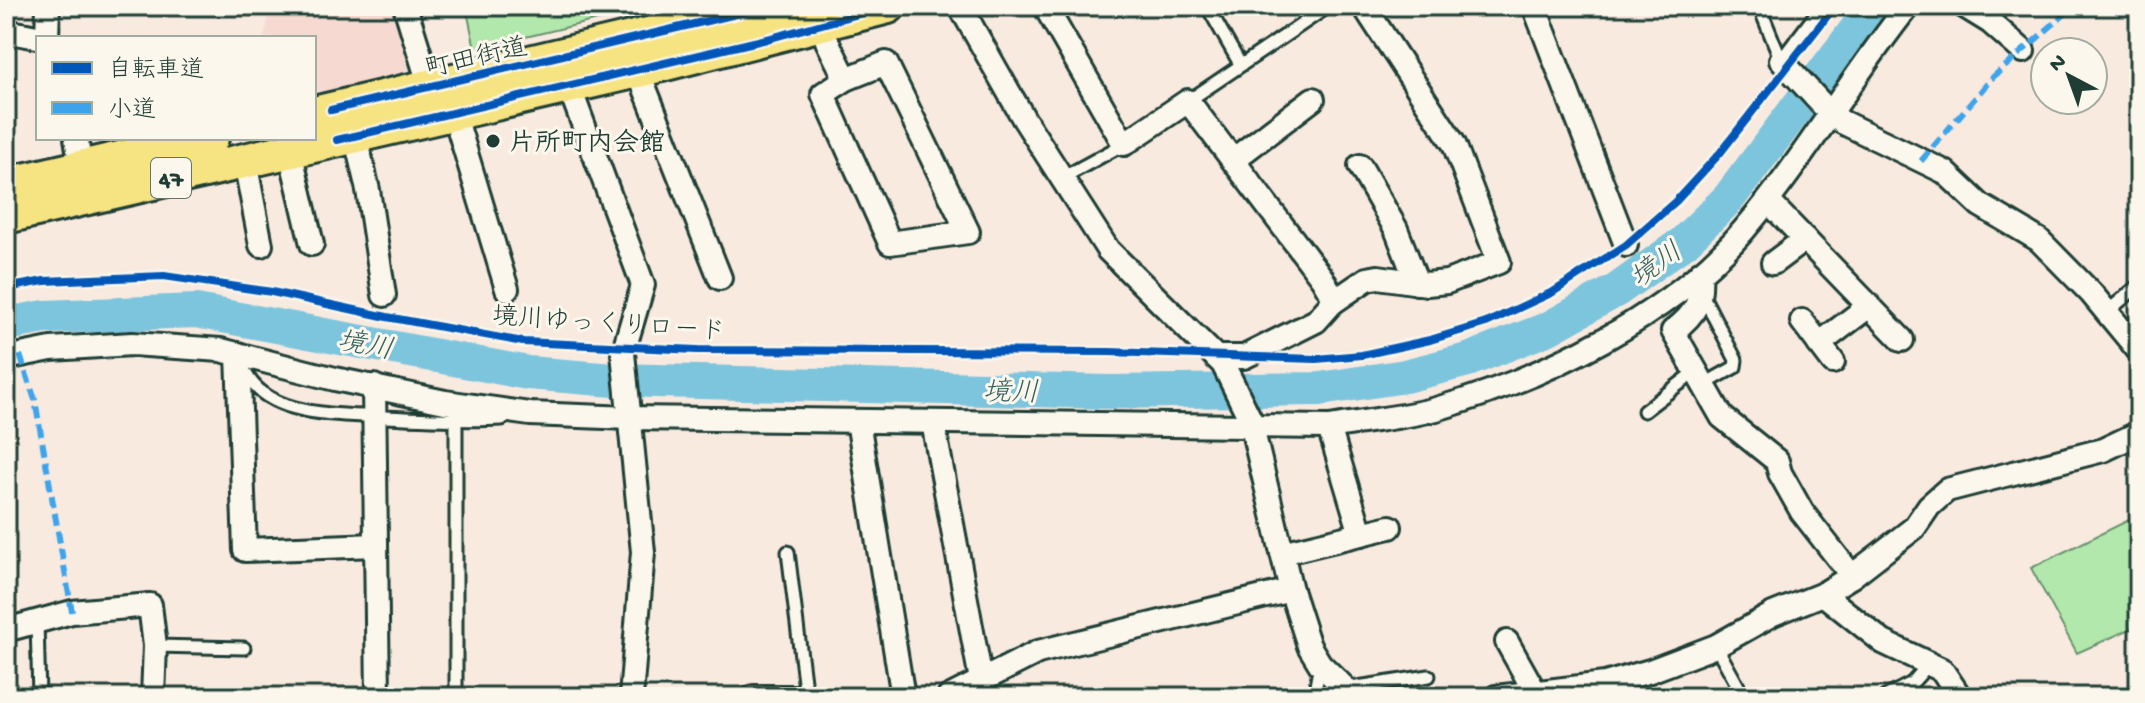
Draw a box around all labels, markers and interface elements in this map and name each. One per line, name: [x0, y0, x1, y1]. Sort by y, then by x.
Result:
street label: 町田街道: [423, 33, 531, 87]
legend: [36, 36, 316, 140]
north arrow: [2029, 36, 2109, 116]
text: N: [2045, 49, 2072, 78]
text: 自転車道: [108, 56, 204, 86]
text: 小道: [108, 96, 156, 126]
place label: 片所町内会館: [509, 128, 665, 161]
marker: 片所町内会館: [484, 132, 502, 150]
road number: 47: [151, 158, 191, 198]
water label: 境川: [1625, 236, 1690, 296]
street label: 境川ゆっくりロード: [491, 302, 727, 350]
water label: 境川: [334, 325, 396, 369]
water label: 境川: [983, 377, 1039, 411]

